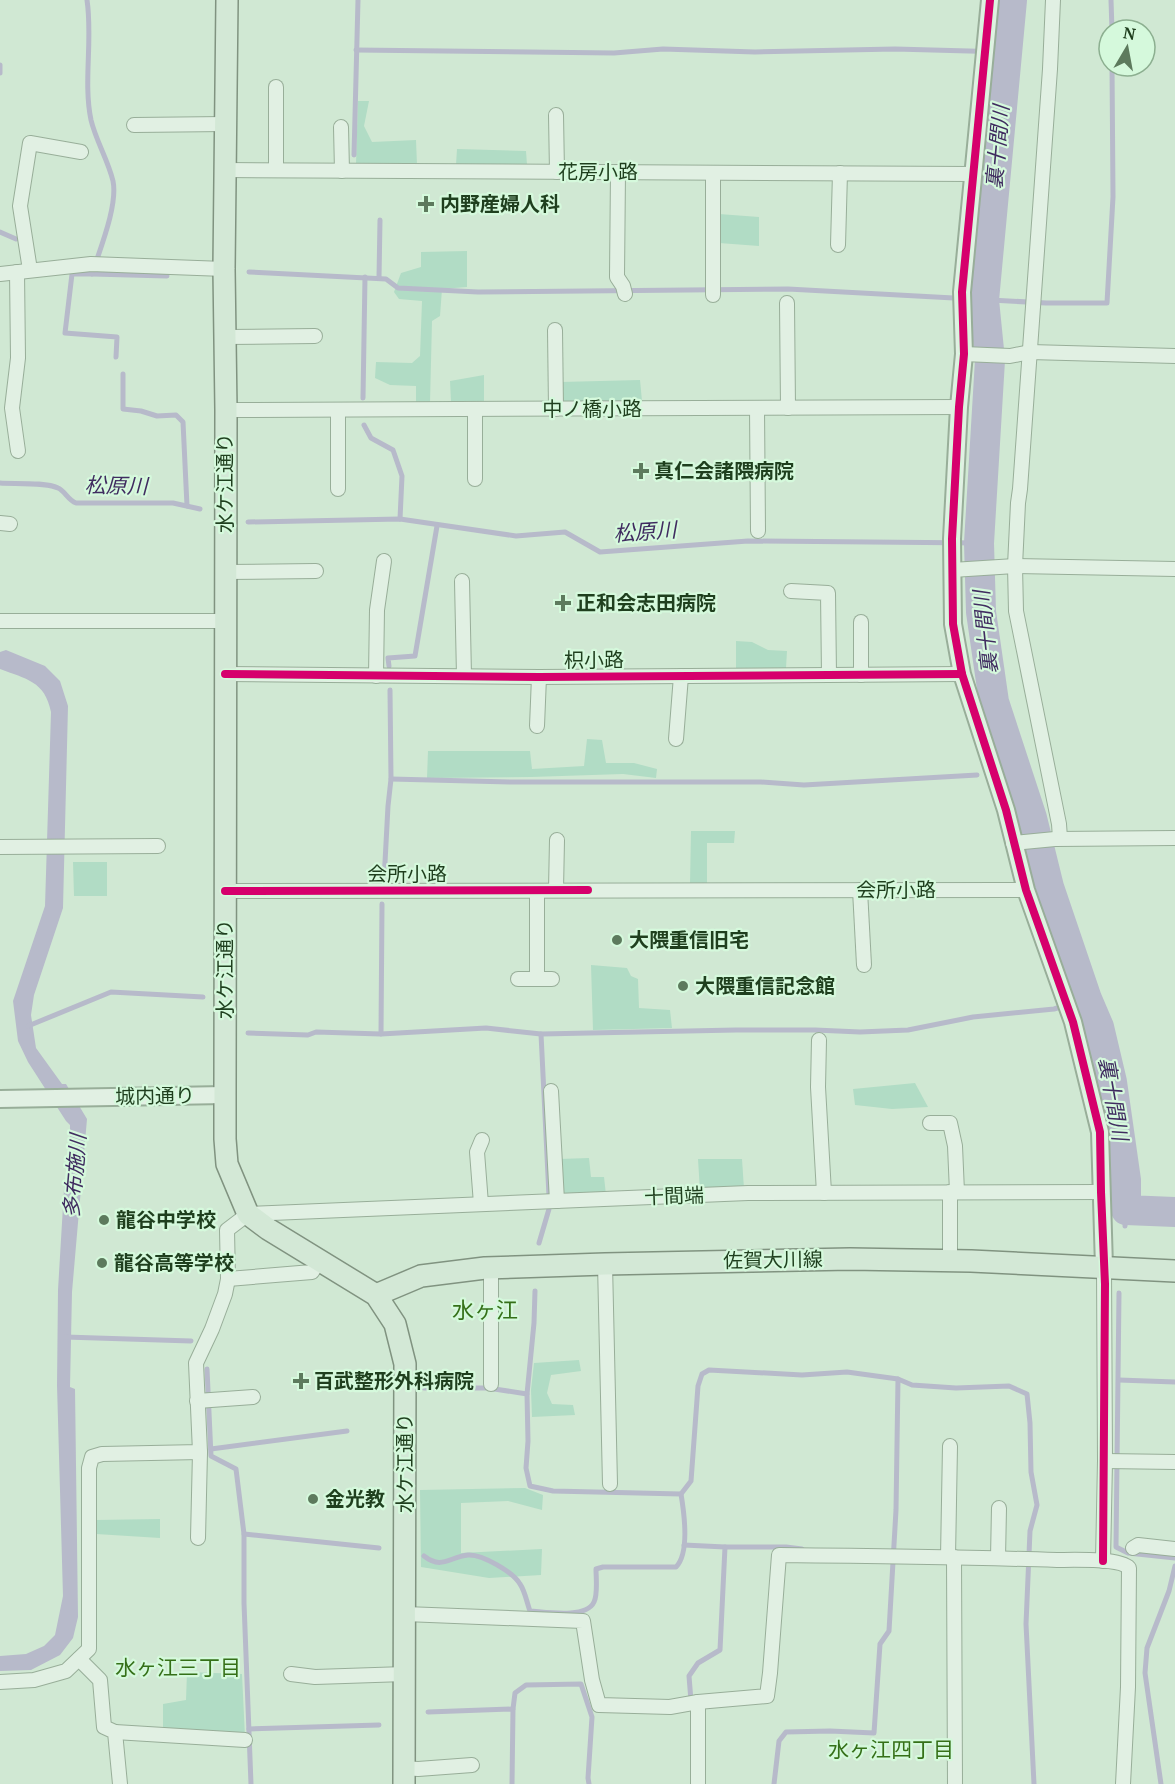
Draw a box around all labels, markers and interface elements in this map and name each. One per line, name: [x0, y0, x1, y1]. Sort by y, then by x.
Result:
north arrow: [1097, 18, 1157, 78]
text: N: [1122, 21, 1137, 45]
water label: 裏十間川: [979, 102, 1015, 190]
street label: 花房小路: [558, 158, 638, 185]
place label: 内野産婦人科: [440, 190, 560, 217]
marker: 内野産婦人科: [417, 195, 435, 213]
street label: 中ノ橋小路: [542, 395, 642, 422]
street label: 水ケ江通り: [211, 433, 238, 533]
place label: 真仁会諸隈病院: [654, 457, 794, 484]
marker: 真仁会諸隈病院: [632, 462, 650, 480]
water label: 松原川: [84, 470, 150, 500]
water label: 松原川: [613, 515, 679, 547]
water label: 裏十間川: [966, 587, 1003, 675]
place label: 正和会志田病院: [576, 589, 716, 616]
marker: 正和会志田病院: [554, 594, 572, 612]
street label: 枳小路: [564, 646, 624, 673]
street label: 会所小路: [367, 860, 447, 887]
street label: 会所小路: [856, 876, 936, 903]
street label: 水ケ江通り: [211, 919, 238, 1019]
place label: 大隈重信旧宅: [629, 926, 749, 953]
marker: 大隈重信旧宅: [610, 933, 624, 947]
place label: 大隈重信記念館: [695, 972, 835, 999]
marker: 大隈重信記念館: [676, 979, 690, 993]
water label: 裏十間川: [1093, 1055, 1135, 1145]
street label: 城内通り: [115, 1081, 195, 1110]
water label: 多布施川: [56, 1131, 92, 1219]
street label: 十間端: [644, 1181, 704, 1210]
place label: 龍谷中学校: [116, 1206, 216, 1233]
marker: 龍谷中学校: [97, 1213, 111, 1227]
street label: 佐賀大川線: [723, 1245, 823, 1274]
place label: 龍谷高等学校: [114, 1249, 234, 1276]
marker: 龍谷高等学校: [95, 1256, 109, 1270]
district label: 水ヶ江: [452, 1295, 518, 1324]
place label: 百武整形外科病院: [314, 1367, 474, 1394]
marker: 百武整形外科病院: [292, 1372, 310, 1390]
street label: 水ケ江通り: [391, 1413, 418, 1513]
place label: 金光教: [325, 1485, 385, 1512]
marker: 金光教: [306, 1492, 320, 1506]
district label: 水ヶ江三丁目: [115, 1653, 241, 1681]
district label: 水ヶ江四丁目: [828, 1735, 954, 1763]

